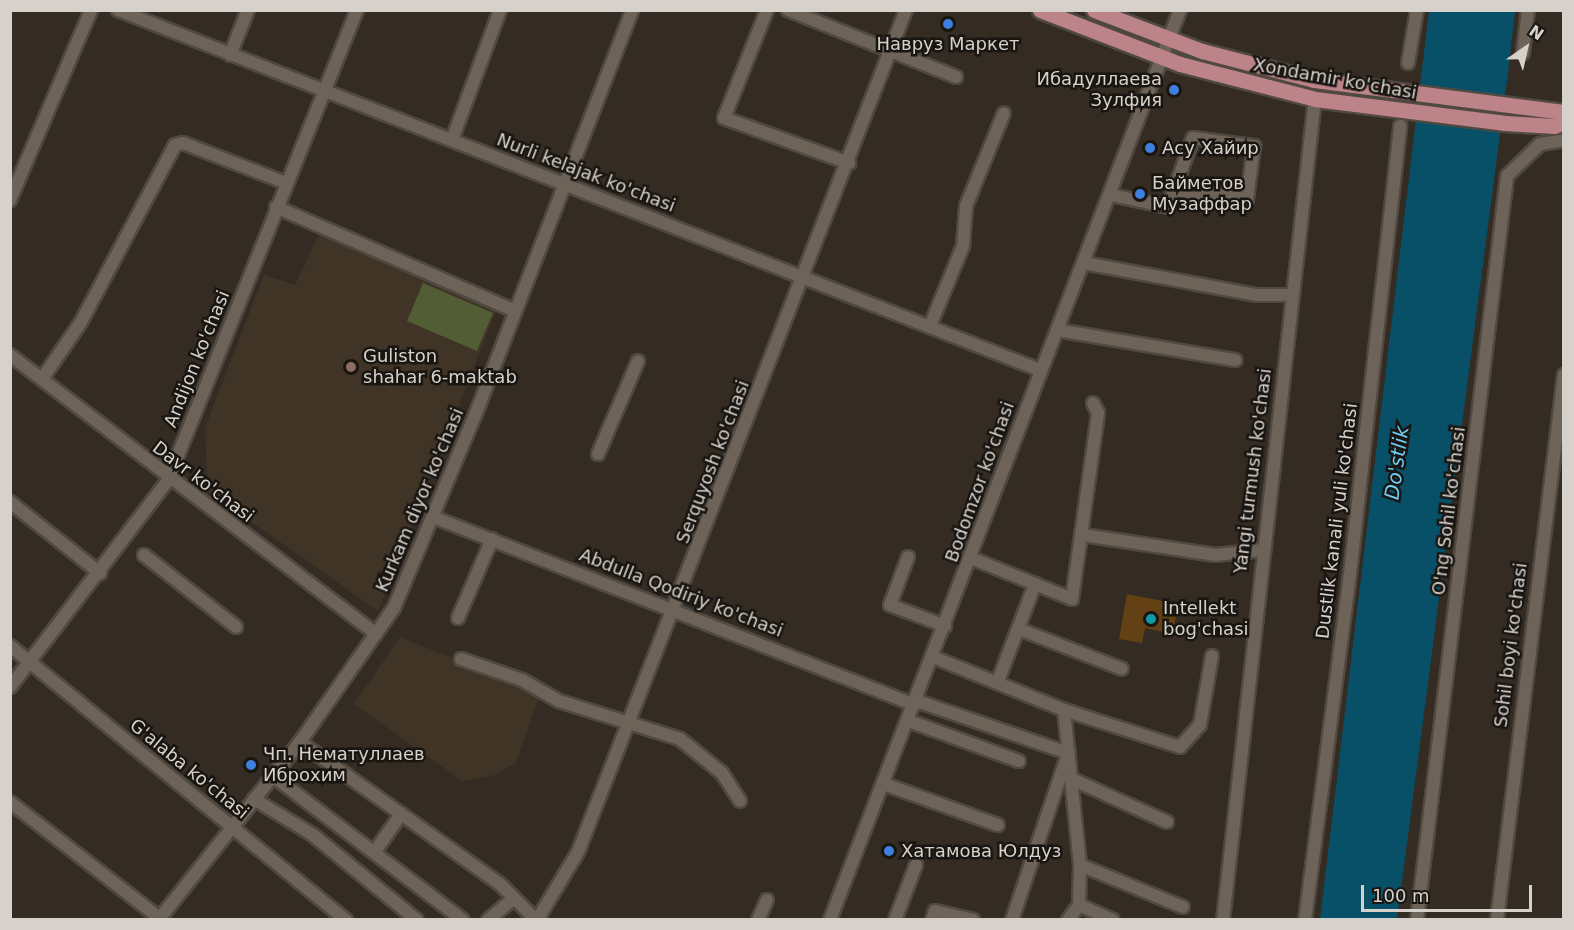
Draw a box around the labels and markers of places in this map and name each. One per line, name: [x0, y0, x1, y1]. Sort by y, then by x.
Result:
marker: Навруз Маркет: [941, 17, 955, 31]
place label: Навруз Маркет: [877, 33, 1019, 55]
place label: Ибадуллаева Зулфия: [1037, 69, 1162, 112]
marker: Ибадуллаева Зулфия: [1167, 83, 1181, 97]
place label: Асу Хайир: [1162, 137, 1259, 159]
marker: Асу Хайир: [1143, 141, 1157, 155]
place label: Байметов Музаффар: [1152, 173, 1252, 216]
marker: Байметов Музаффар: [1133, 187, 1147, 201]
place label: Guliston shahar 6-maktab: [363, 346, 517, 388]
marker: Guliston shahar 6-maktab: [344, 360, 358, 374]
place label: Intellekt bog'chasi: [1163, 598, 1249, 640]
marker: Intellekt bog'chasi: [1144, 612, 1158, 626]
place label: Чп. Нематуллаев Иброхим: [263, 744, 425, 786]
marker: Чп. Нематуллаев Иброхим: [244, 758, 258, 772]
place label: Хатамова Юлдуз: [901, 840, 1061, 862]
marker: Хатамова Юлдуз: [882, 844, 896, 858]

